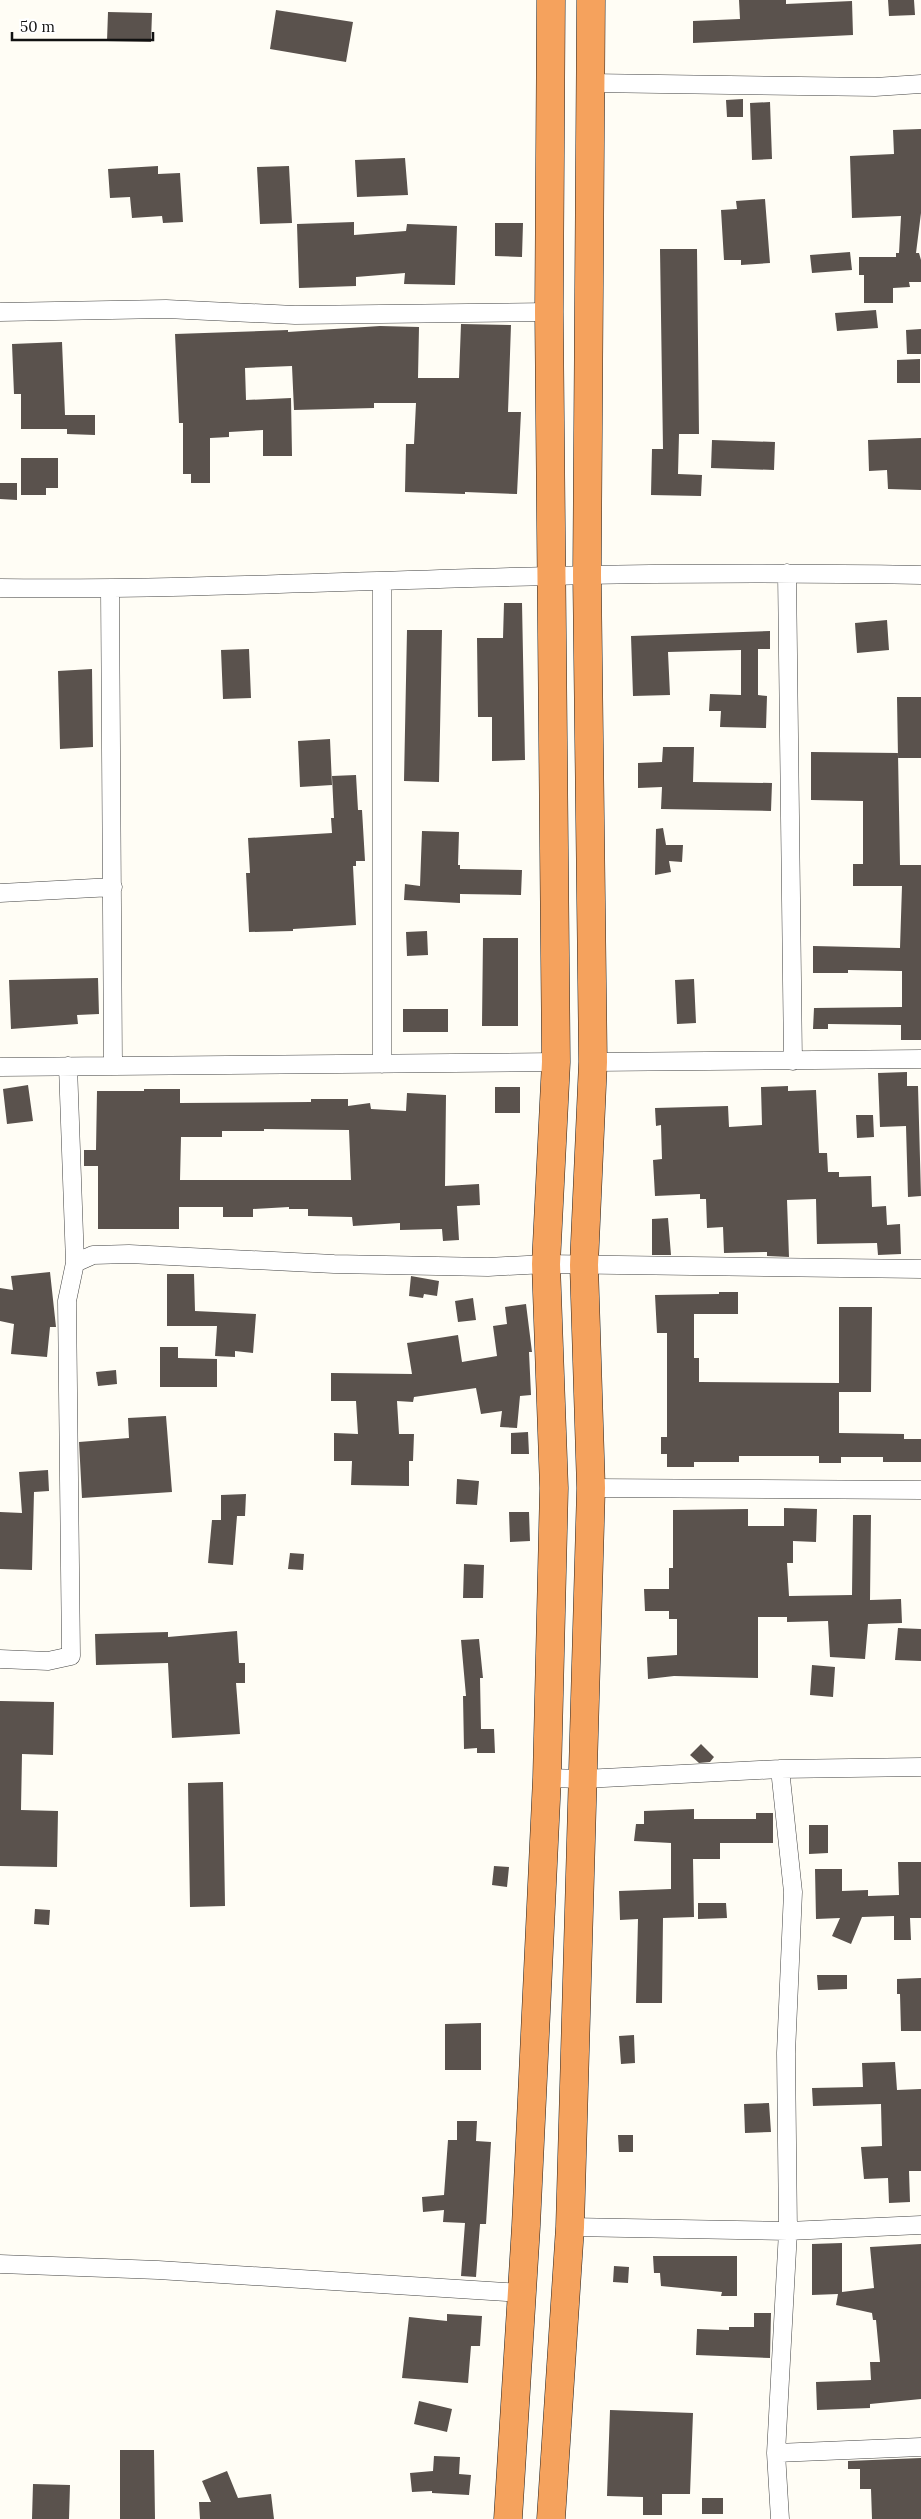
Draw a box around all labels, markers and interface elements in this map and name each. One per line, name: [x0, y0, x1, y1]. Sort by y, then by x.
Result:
scale bar: [12, 10, 154, 42]
text: 50 m: [20, 17, 55, 36]

